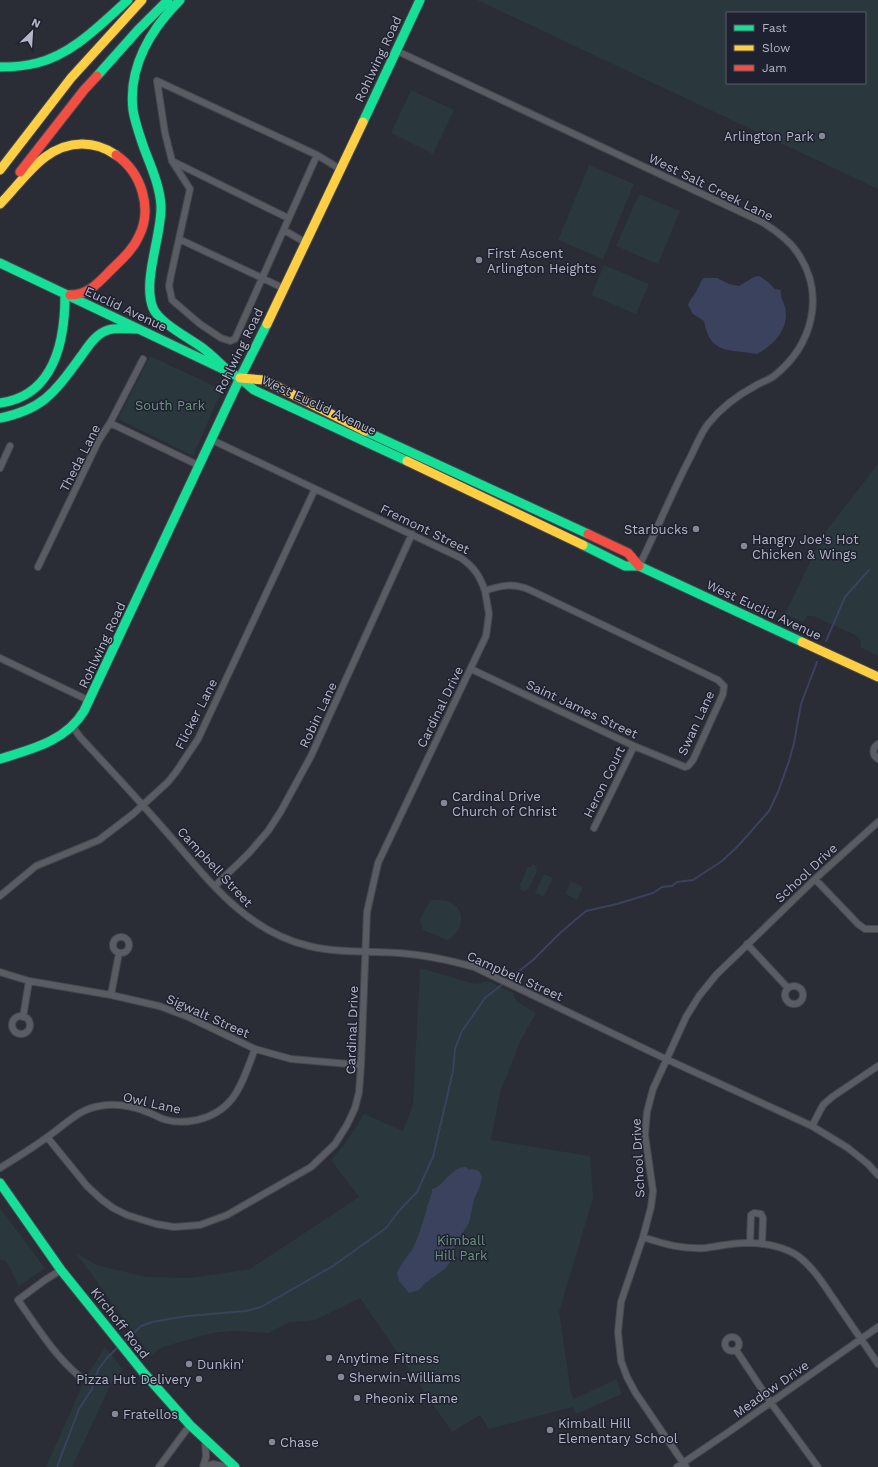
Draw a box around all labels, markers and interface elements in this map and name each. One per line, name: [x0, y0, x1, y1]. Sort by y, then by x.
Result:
north arrow: [12, 12, 52, 52]
legend: [726, 12, 866, 84]
street label: Rohlwing Road: [351, 13, 405, 105]
text: N: [30, 16, 42, 31]
text: Fast: [762, 21, 787, 35]
text: Slow: [762, 41, 790, 55]
text: Jam: [762, 61, 787, 75]
place label: Arlington Park: [724, 129, 815, 144]
marker: Arlington Park: [817, 131, 827, 141]
street label: West Salt Creek Lane: [646, 150, 776, 224]
place label: First Ascent Arlington Heights: [487, 246, 597, 276]
marker: First Ascent Arlington Heights: [474, 255, 484, 265]
street label: Euclid Avenue: [83, 283, 169, 335]
street label: Rohlwing Road: [212, 306, 266, 396]
street label: West Euclid Avenue: [259, 372, 379, 438]
park label: South Park: [135, 398, 206, 413]
street label: Theda Lane: [57, 422, 103, 494]
street label: Fremont Street: [378, 501, 472, 557]
place label: Starbucks: [624, 522, 688, 537]
marker: Starbucks: [691, 524, 701, 534]
place label: Hangry Joe's Hot Chicken & Wings: [752, 532, 859, 562]
marker: Hangry Joe's Hot Chicken & Wings: [739, 541, 749, 551]
street label: West Euclid Avenue: [704, 577, 824, 643]
street label: Rohlwing Road: [75, 599, 129, 691]
street label: Cardinal Drive: [414, 664, 466, 750]
street label: Flicker Lane: [172, 676, 220, 752]
street label: Saint James Street: [524, 677, 641, 742]
street label: Robin Lane: [296, 680, 340, 750]
street label: Swan Lane: [675, 688, 717, 758]
street label: Heron Court: [580, 743, 628, 820]
place label: Cardinal Drive Church of Christ: [452, 789, 557, 819]
marker: Cardinal Drive Church of Christ: [439, 798, 449, 808]
street label: Campbell Street: [174, 824, 256, 910]
street label: School Drive: [772, 840, 840, 906]
street label: Campbell Street: [465, 948, 566, 1004]
street label: Cardinal Drive: [343, 985, 361, 1075]
street label: Sigwalt Street: [164, 991, 252, 1041]
street label: Owl Lane: [122, 1089, 182, 1117]
street label: School Drive: [628, 1118, 648, 1198]
park label: Kimball Hill Park: [435, 1233, 488, 1263]
street label: Kirchoff Road: [88, 1285, 152, 1361]
place label: Anytime Fitness: [337, 1351, 440, 1366]
marker: Anytime Fitness: [324, 1353, 334, 1363]
place label: Dunkin': [197, 1357, 244, 1372]
street label: Meadow Drive: [730, 1357, 812, 1421]
marker: Dunkin': [184, 1359, 194, 1369]
place label: Sherwin-Williams: [349, 1370, 461, 1385]
place label: Pizza Hut Delivery: [76, 1372, 191, 1387]
marker: Sherwin-Williams: [336, 1372, 346, 1382]
marker: Pizza Hut Delivery: [194, 1374, 204, 1384]
place label: Pheonix Flame: [365, 1391, 458, 1406]
marker: Pheonix Flame: [352, 1393, 362, 1403]
place label: Fratellos: [123, 1407, 178, 1422]
marker: Fratellos: [110, 1409, 120, 1419]
place label: Kimball Hill Elementary School: [558, 1416, 678, 1446]
marker: Kimball Hill Elementary School: [545, 1425, 555, 1435]
place label: Chase: [280, 1435, 319, 1450]
marker: Chase: [267, 1437, 277, 1447]

